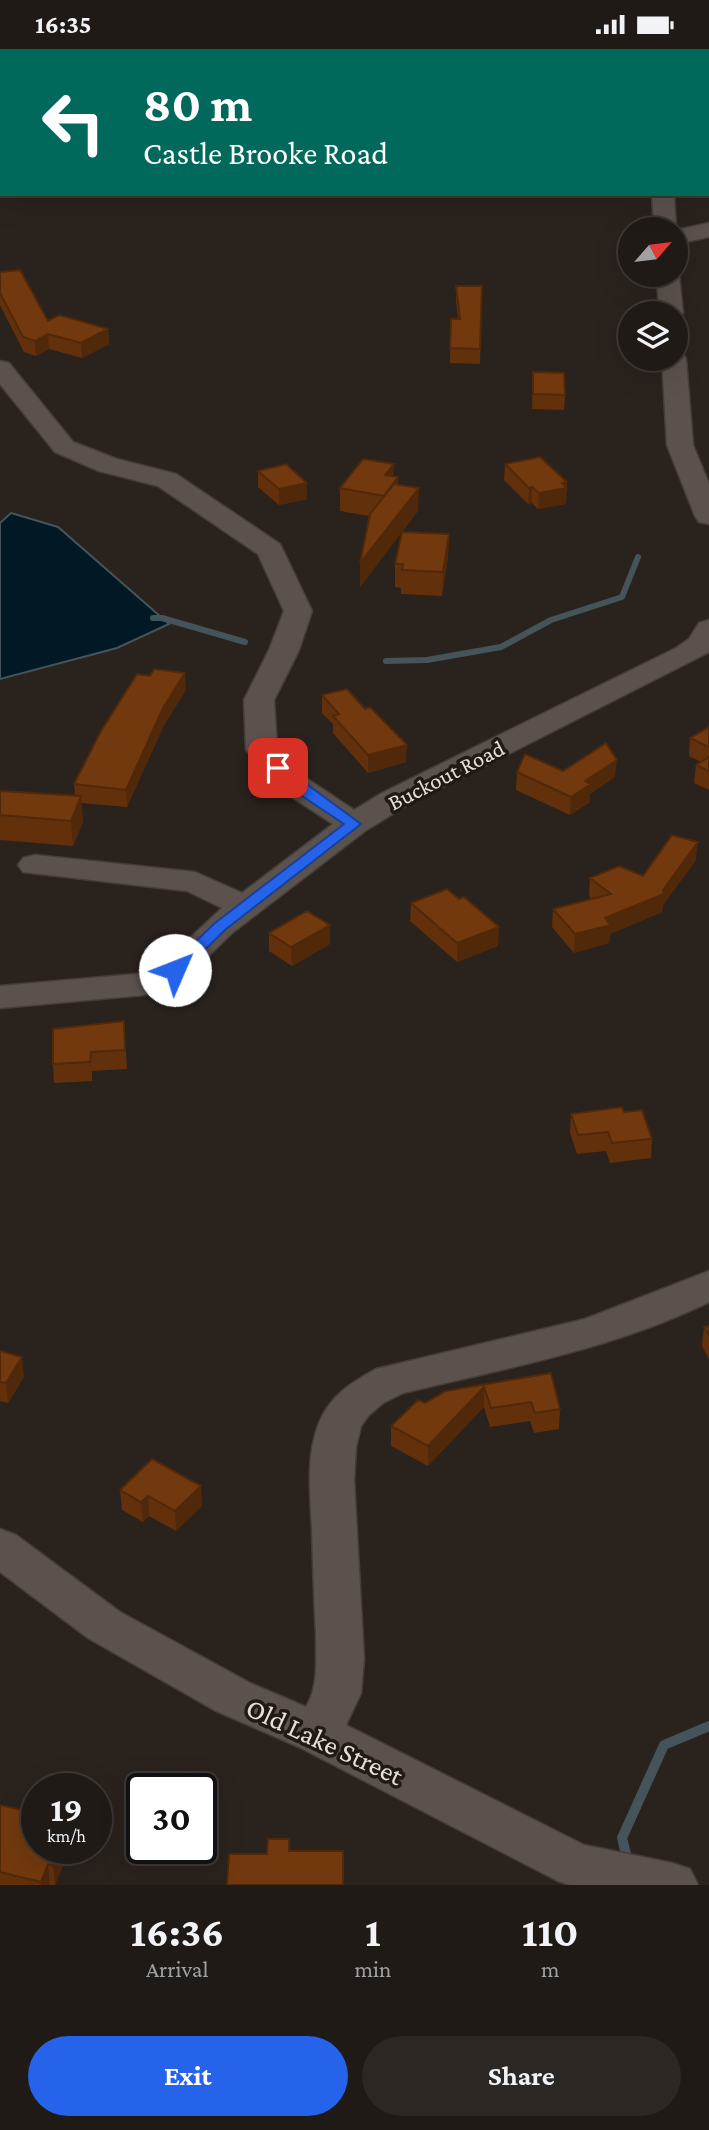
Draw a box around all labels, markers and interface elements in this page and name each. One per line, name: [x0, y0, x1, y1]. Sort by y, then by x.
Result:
text: 16:35: [35, 10, 92, 39]
icon: left: [28, 77, 119, 168]
text: 80 m: [143, 77, 252, 132]
text: Castle Brooke Road: [143, 135, 388, 171]
north arrow: [618, 217, 688, 287]
map controls: [618, 217, 688, 371]
button: layers: [618, 301, 688, 371]
street label: Buckout Road: [383, 735, 509, 815]
pin: [248, 738, 308, 798]
icon: arrive: [259, 749, 297, 787]
position arrow: [138, 933, 212, 1007]
street label: Old Lake Street: [241, 1692, 409, 1792]
speed limit sign: 30: [126, 1773, 217, 1864]
text: 19: [50, 1790, 83, 1829]
text: km/h: [47, 1826, 86, 1846]
text: 16:36: [130, 1908, 224, 1955]
text: 1: [365, 1908, 381, 1955]
text: 110: [522, 1908, 579, 1955]
text: Arrival: [146, 1956, 209, 1982]
text: min: [354, 1956, 391, 1982]
text: m: [541, 1956, 559, 1982]
button: Exit: [28, 2036, 348, 2116]
button: Share: [362, 2036, 681, 2116]

